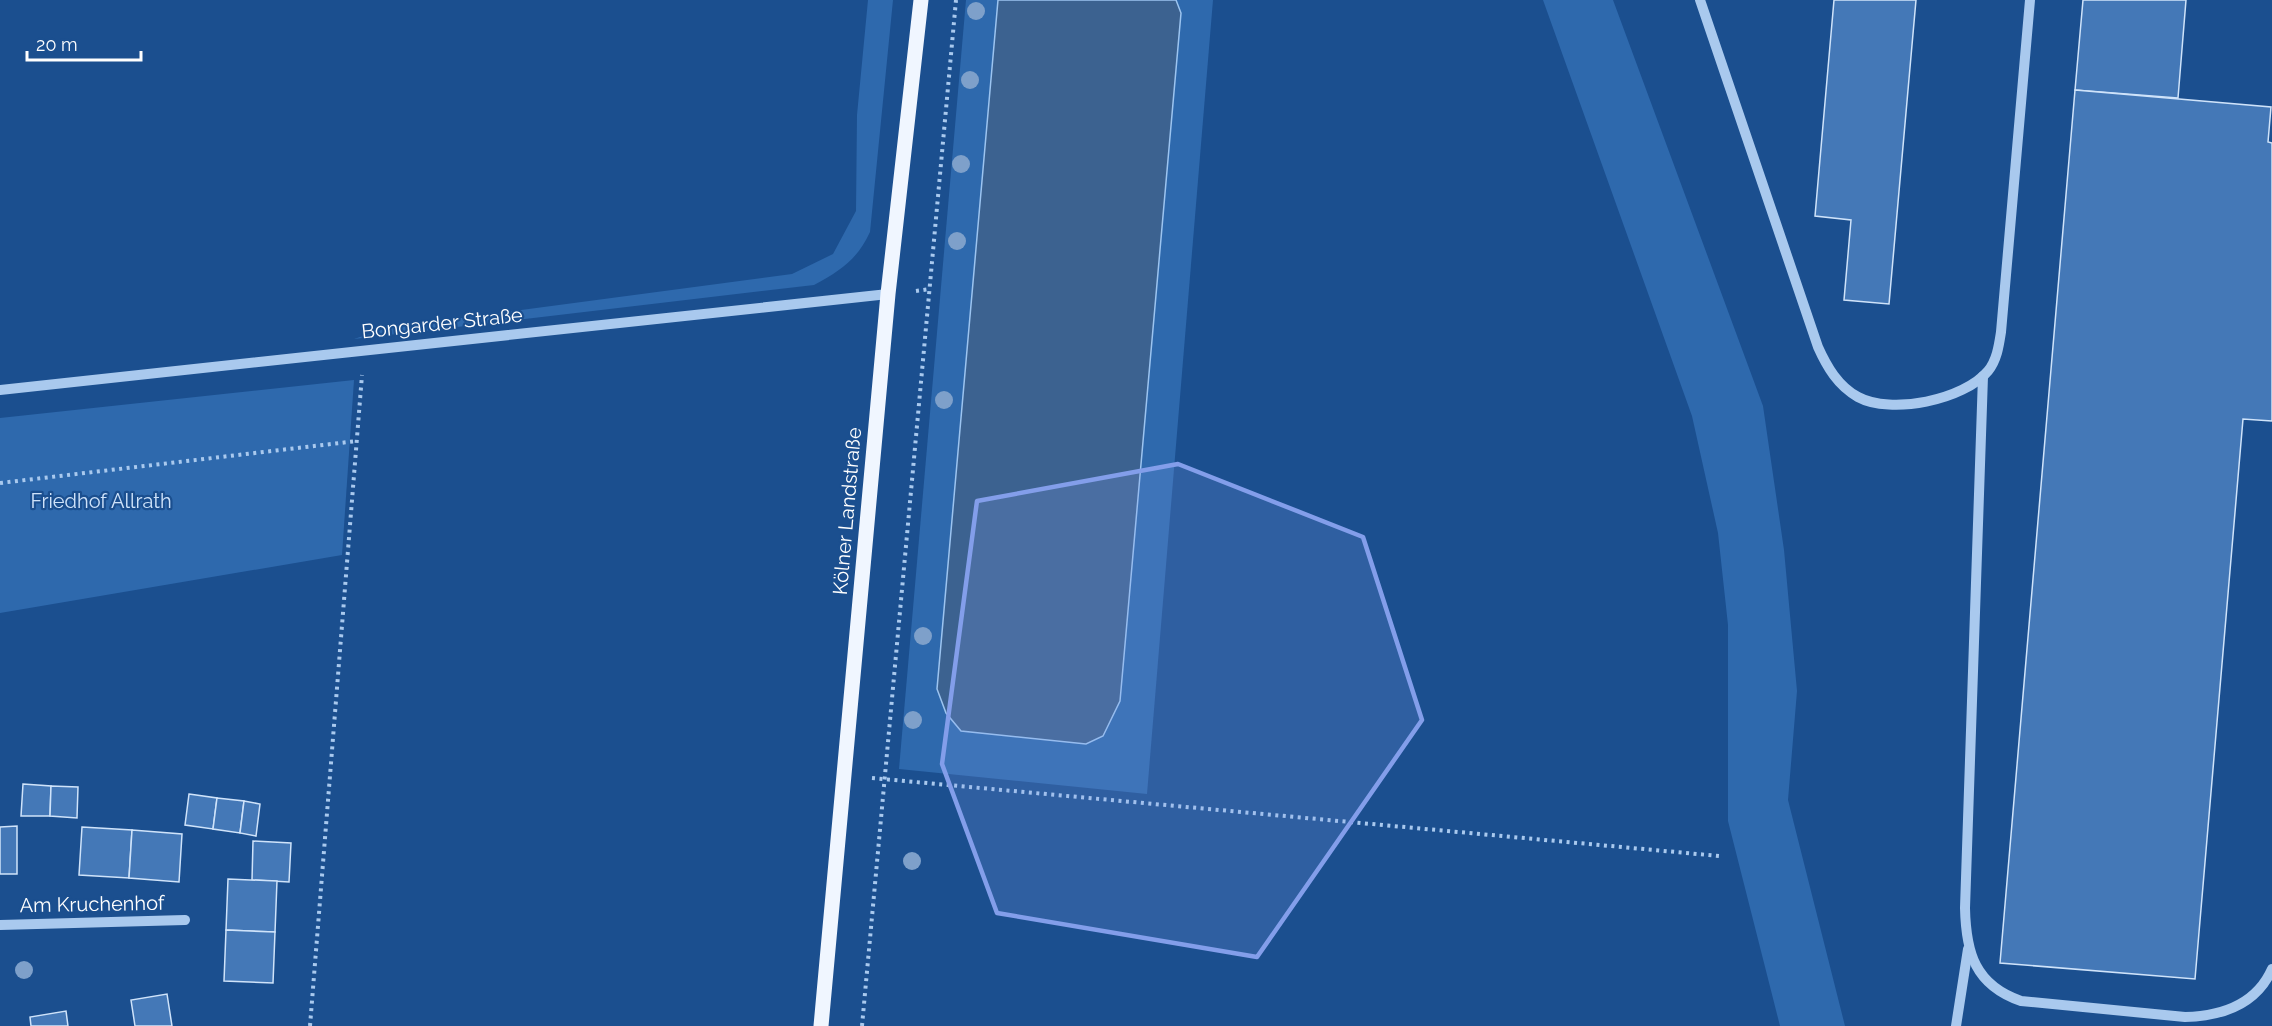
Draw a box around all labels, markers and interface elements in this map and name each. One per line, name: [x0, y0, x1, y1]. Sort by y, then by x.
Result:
scale bar: [27, 24, 141, 62]
text: 20 m: [36, 34, 78, 55]
street label: Bongarder Straße: [360, 303, 524, 343]
street label: Kölner Landstraße: [828, 426, 866, 596]
park label: Friedhof Allrath: [30, 489, 172, 513]
street label: Am Kruchenhof: [19, 891, 166, 917]

